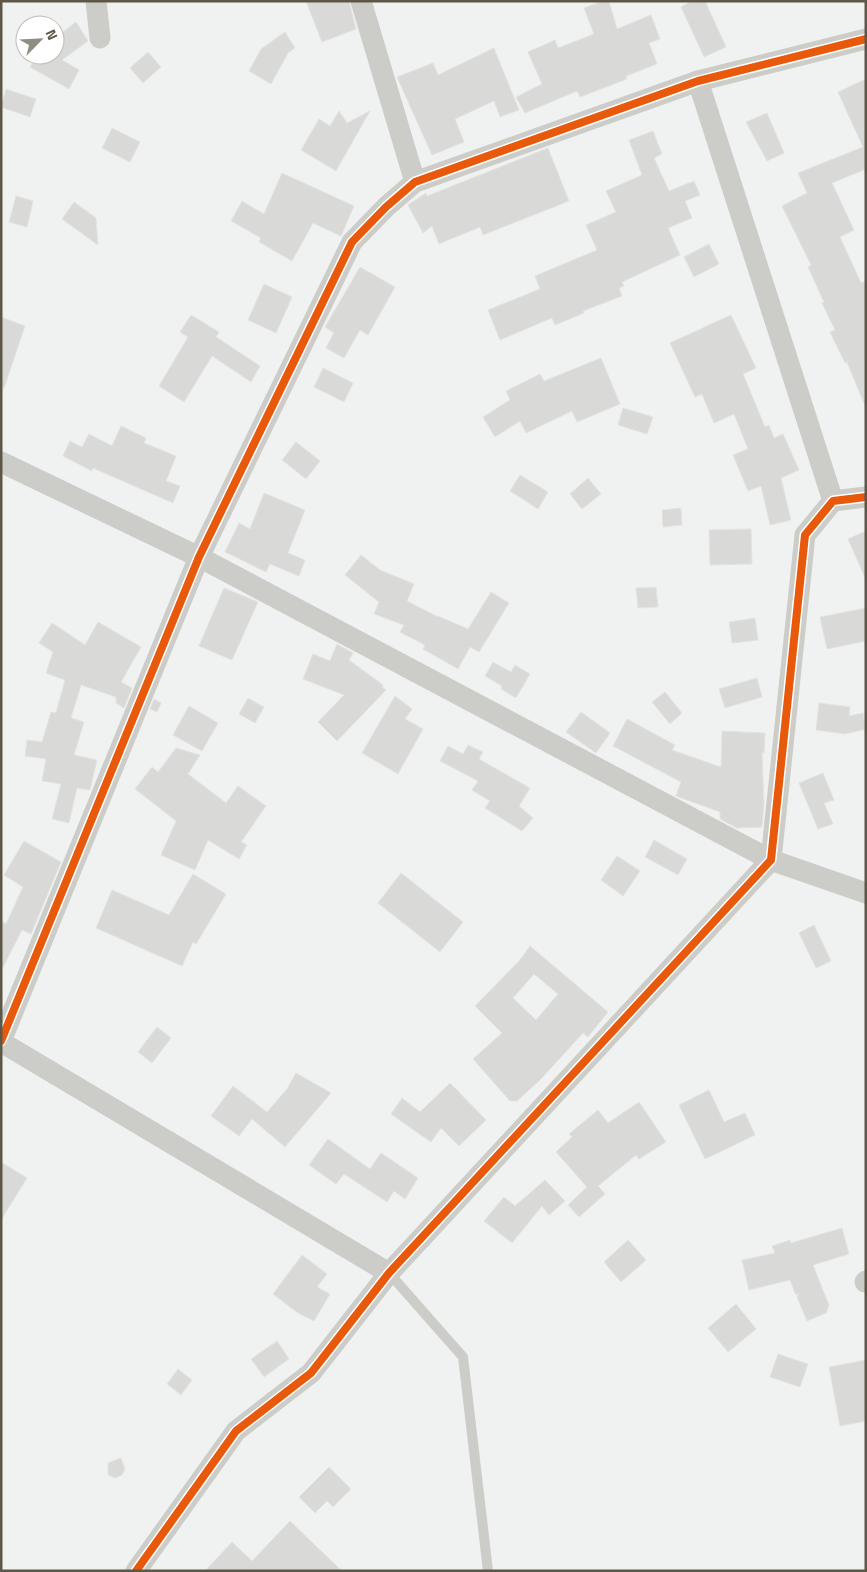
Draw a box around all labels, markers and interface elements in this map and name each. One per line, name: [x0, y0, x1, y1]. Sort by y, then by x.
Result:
north arrow: [15, 15, 65, 65]
text: N: [41, 26, 64, 43]

